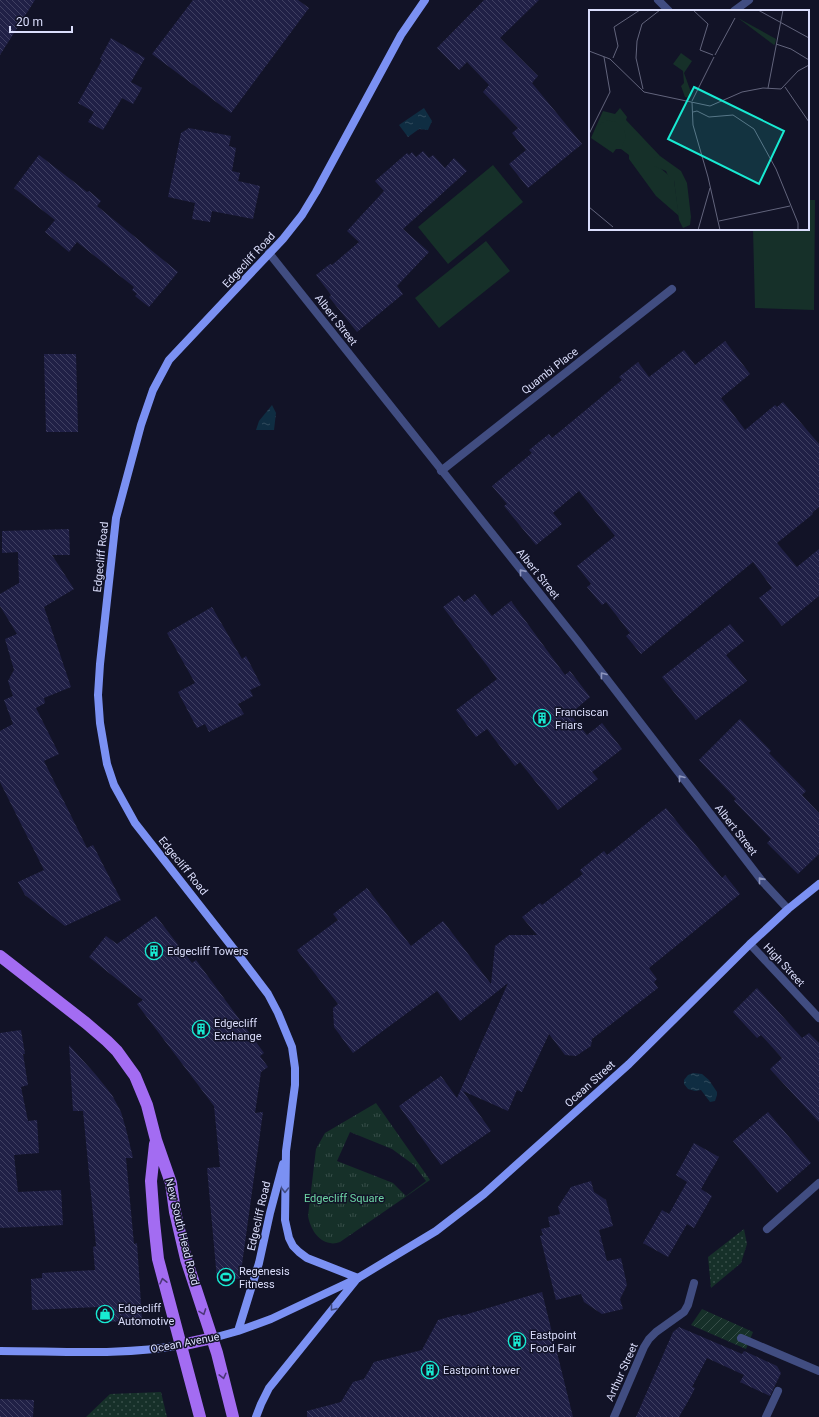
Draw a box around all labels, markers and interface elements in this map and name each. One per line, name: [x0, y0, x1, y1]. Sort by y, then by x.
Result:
scale bar: [10, 8, 72, 34]
inset map: [589, 10, 809, 230]
text: 20 m: [16, 15, 43, 29]
street label: Edgecliff Road: [220, 230, 278, 290]
street label: Albert Street: [312, 292, 360, 348]
street label: Quambi Place: [519, 345, 581, 397]
street label: Edgecliff Road: [91, 521, 111, 593]
street label: Albert Street: [514, 546, 563, 602]
one-way arrow: [520, 570, 527, 577]
one-way arrow: [600, 672, 607, 679]
place label: Franciscan Friars: [555, 706, 608, 732]
building icon: Franciscan Friars: [532, 708, 552, 728]
one-way arrow: [679, 775, 686, 782]
street label: Albert Street: [712, 802, 760, 858]
street label: Edgecliff Road: [156, 834, 210, 898]
one-way arrow: [759, 878, 766, 885]
building icon: Edgecliff Towers: [144, 941, 164, 961]
street label: High Street: [761, 941, 808, 990]
place label: Edgecliff Towers: [167, 945, 249, 958]
place label: Edgecliff Exchange: [214, 1017, 262, 1043]
building icon: Edgecliff Exchange: [191, 1019, 211, 1039]
street label: Ocean Street: [562, 1058, 618, 1110]
street label: New South Head Road: [162, 1177, 202, 1287]
street label: Edgecliff Road: [245, 1180, 273, 1252]
one-way arrow: [281, 1187, 289, 1193]
park label: Edgecliff Square: [304, 1192, 384, 1205]
place label: Regenesis Fitness: [239, 1265, 290, 1291]
sports icon: Regenesis Fitness: [216, 1267, 236, 1287]
one-way arrow: [160, 1277, 168, 1284]
place label: Edgecliff Automotive: [118, 1302, 174, 1328]
one-way arrow: [330, 1303, 337, 1311]
shop icon: Edgecliff Automotive: [95, 1304, 115, 1324]
one-way arrow: [199, 1309, 207, 1316]
place label: Eastpoint Food Fair: [530, 1329, 577, 1355]
street label: Ocean Avenue: [149, 1330, 221, 1356]
building icon: Eastpoint Food Fair: [507, 1331, 527, 1351]
street label: Arthur Street: [603, 1341, 641, 1403]
building icon: Eastpoint tower: [420, 1360, 440, 1380]
place label: Eastpoint tower: [443, 1364, 520, 1377]
one-way arrow: [219, 1372, 227, 1379]

